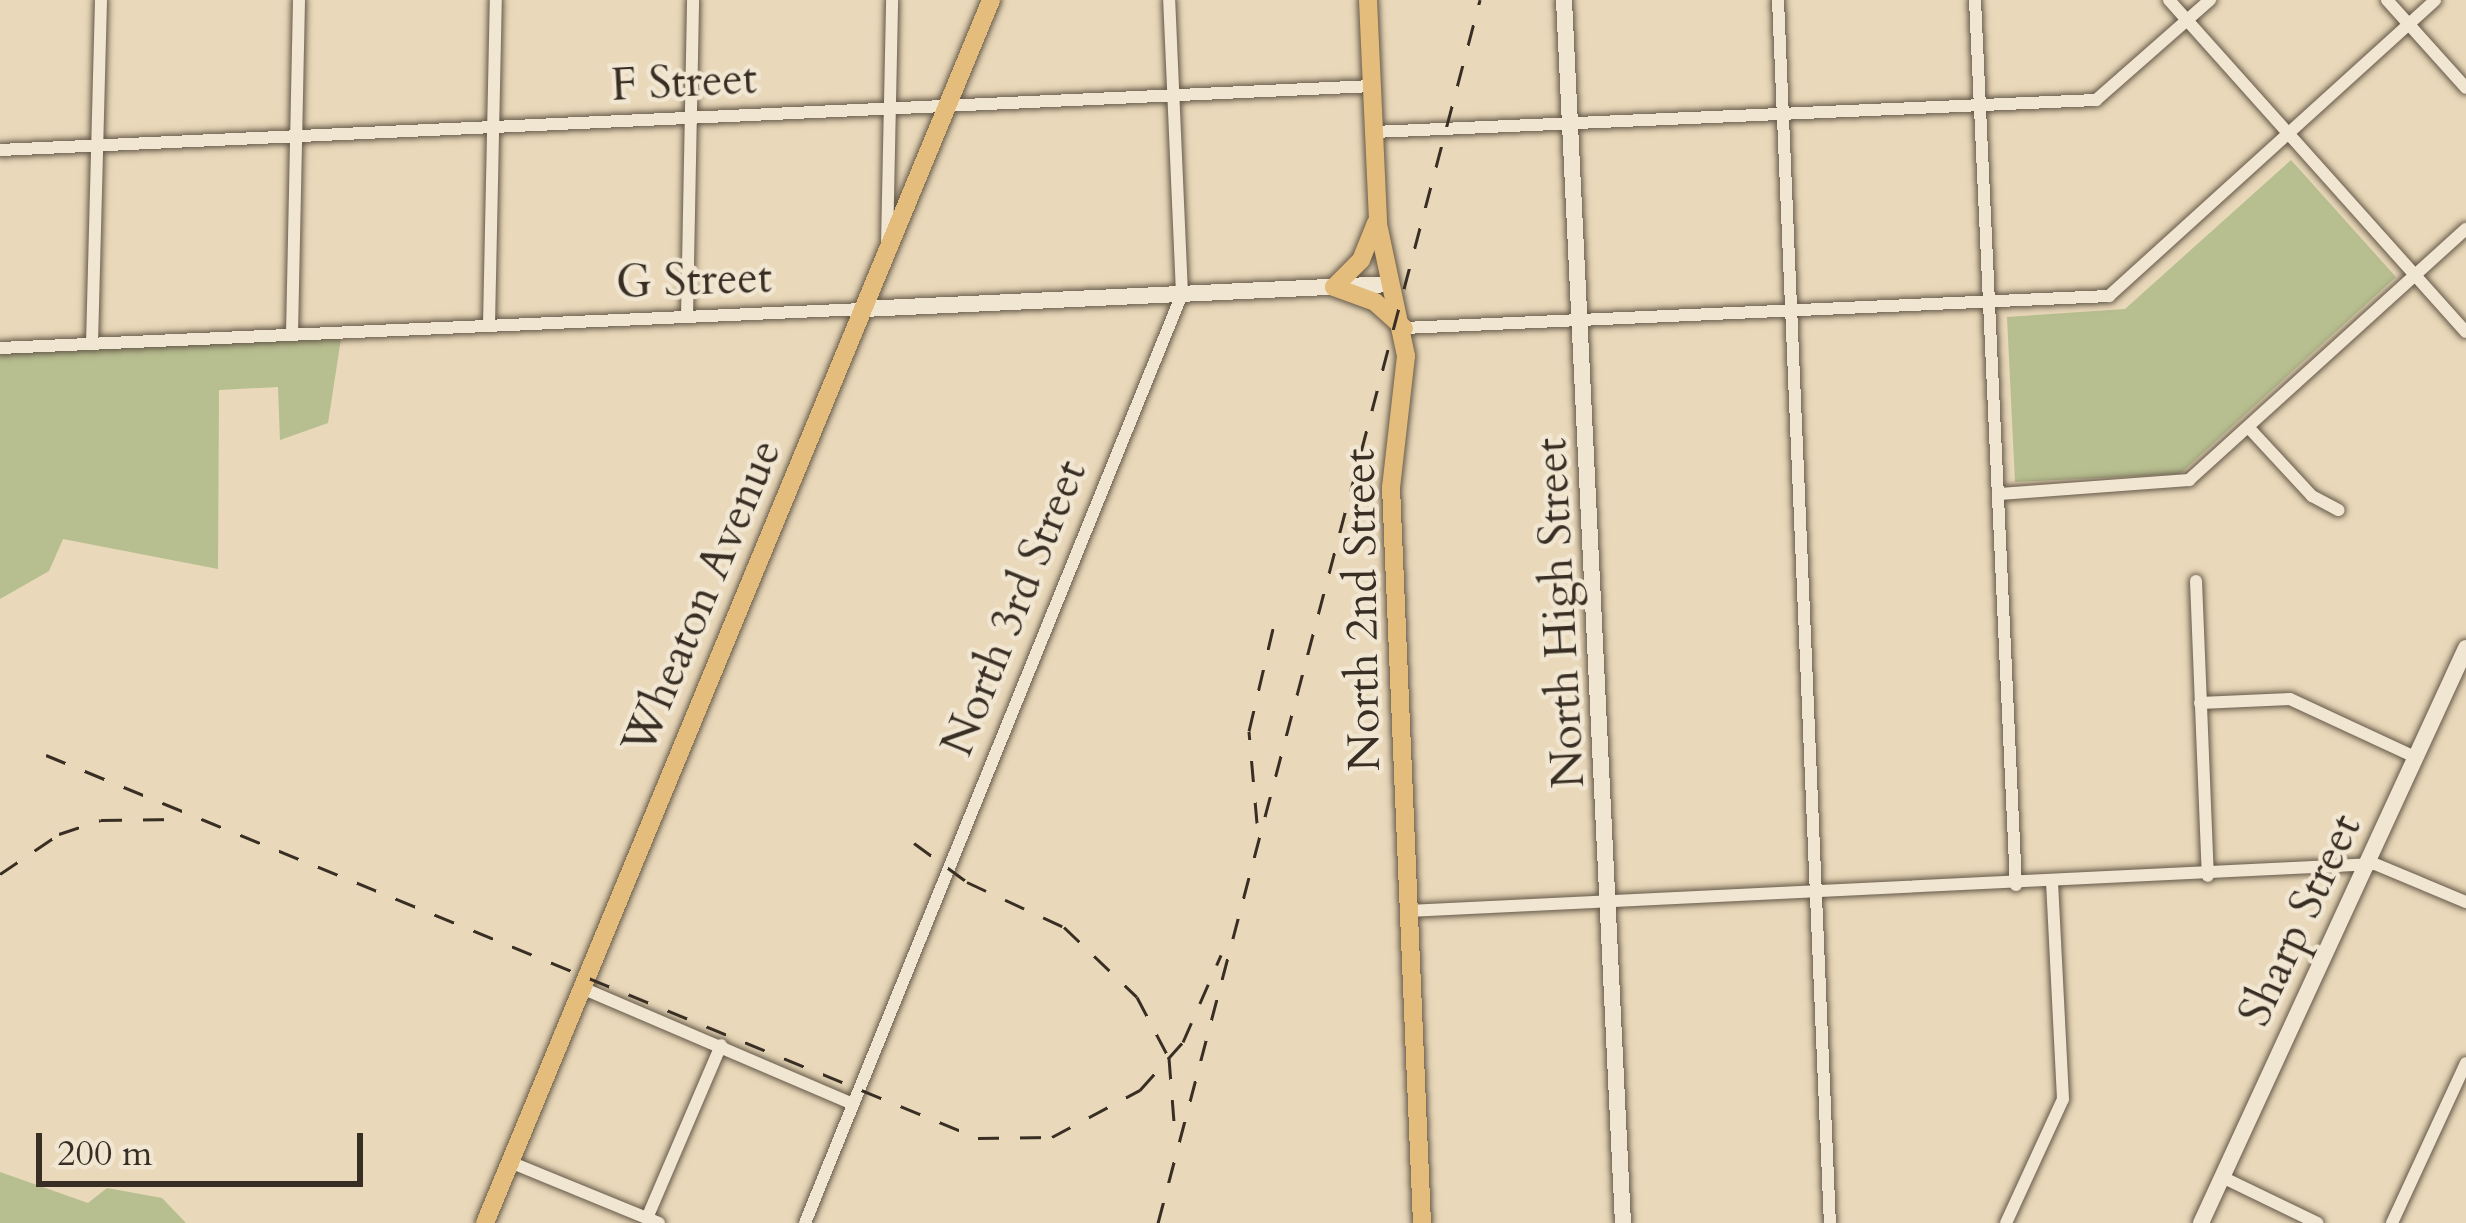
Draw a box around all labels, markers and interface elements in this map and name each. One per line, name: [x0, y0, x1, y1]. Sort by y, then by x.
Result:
street label: F Street: [610, 51, 758, 113]
street label: G Street: [615, 250, 773, 310]
street label: Wheaton Avenue: [611, 432, 793, 762]
street label: North High Street: [1524, 436, 1596, 790]
street label: North 2nd Street: [1332, 448, 1392, 772]
street label: North 3rd Street: [930, 452, 1098, 764]
street label: Sharp Street: [2227, 806, 2373, 1034]
scale bar: [42, 1109, 369, 1183]
text: 200 m: [57, 1129, 152, 1178]

